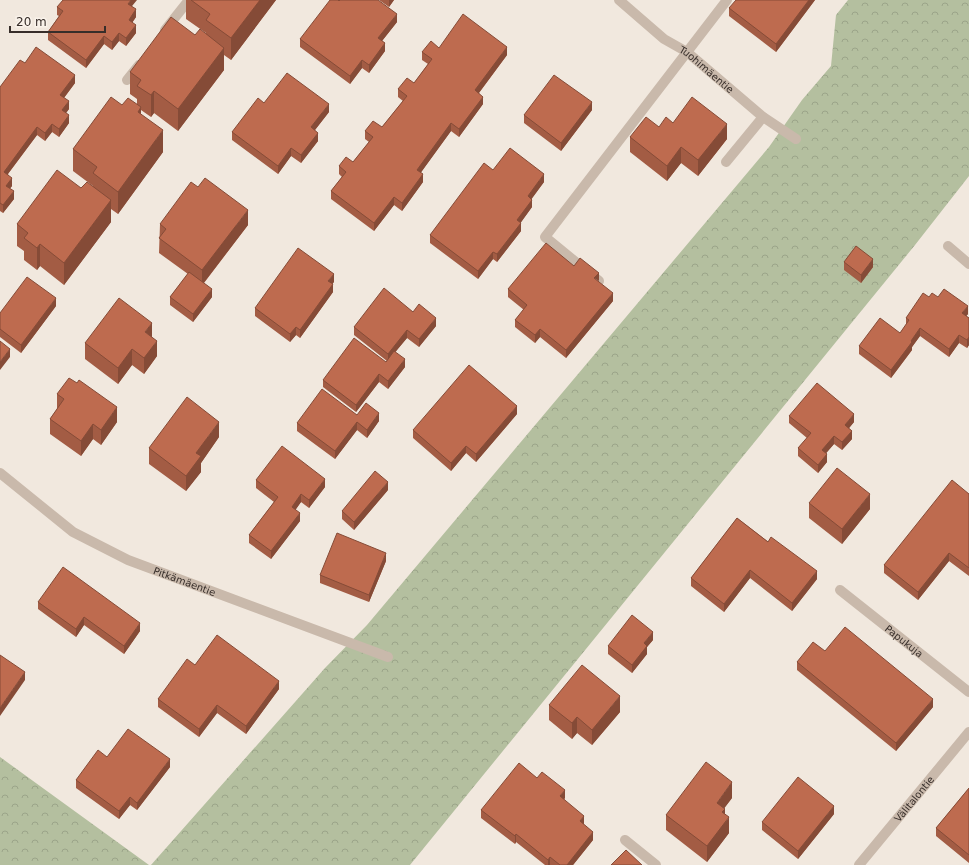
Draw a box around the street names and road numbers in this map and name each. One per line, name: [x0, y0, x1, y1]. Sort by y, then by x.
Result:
street label: Tuohimäentie: [676, 43, 736, 95]
street label: Pitkämäentie: [152, 565, 217, 598]
street label: Papukuja: [883, 623, 925, 660]
street label: Välitalontie: [892, 774, 936, 824]

